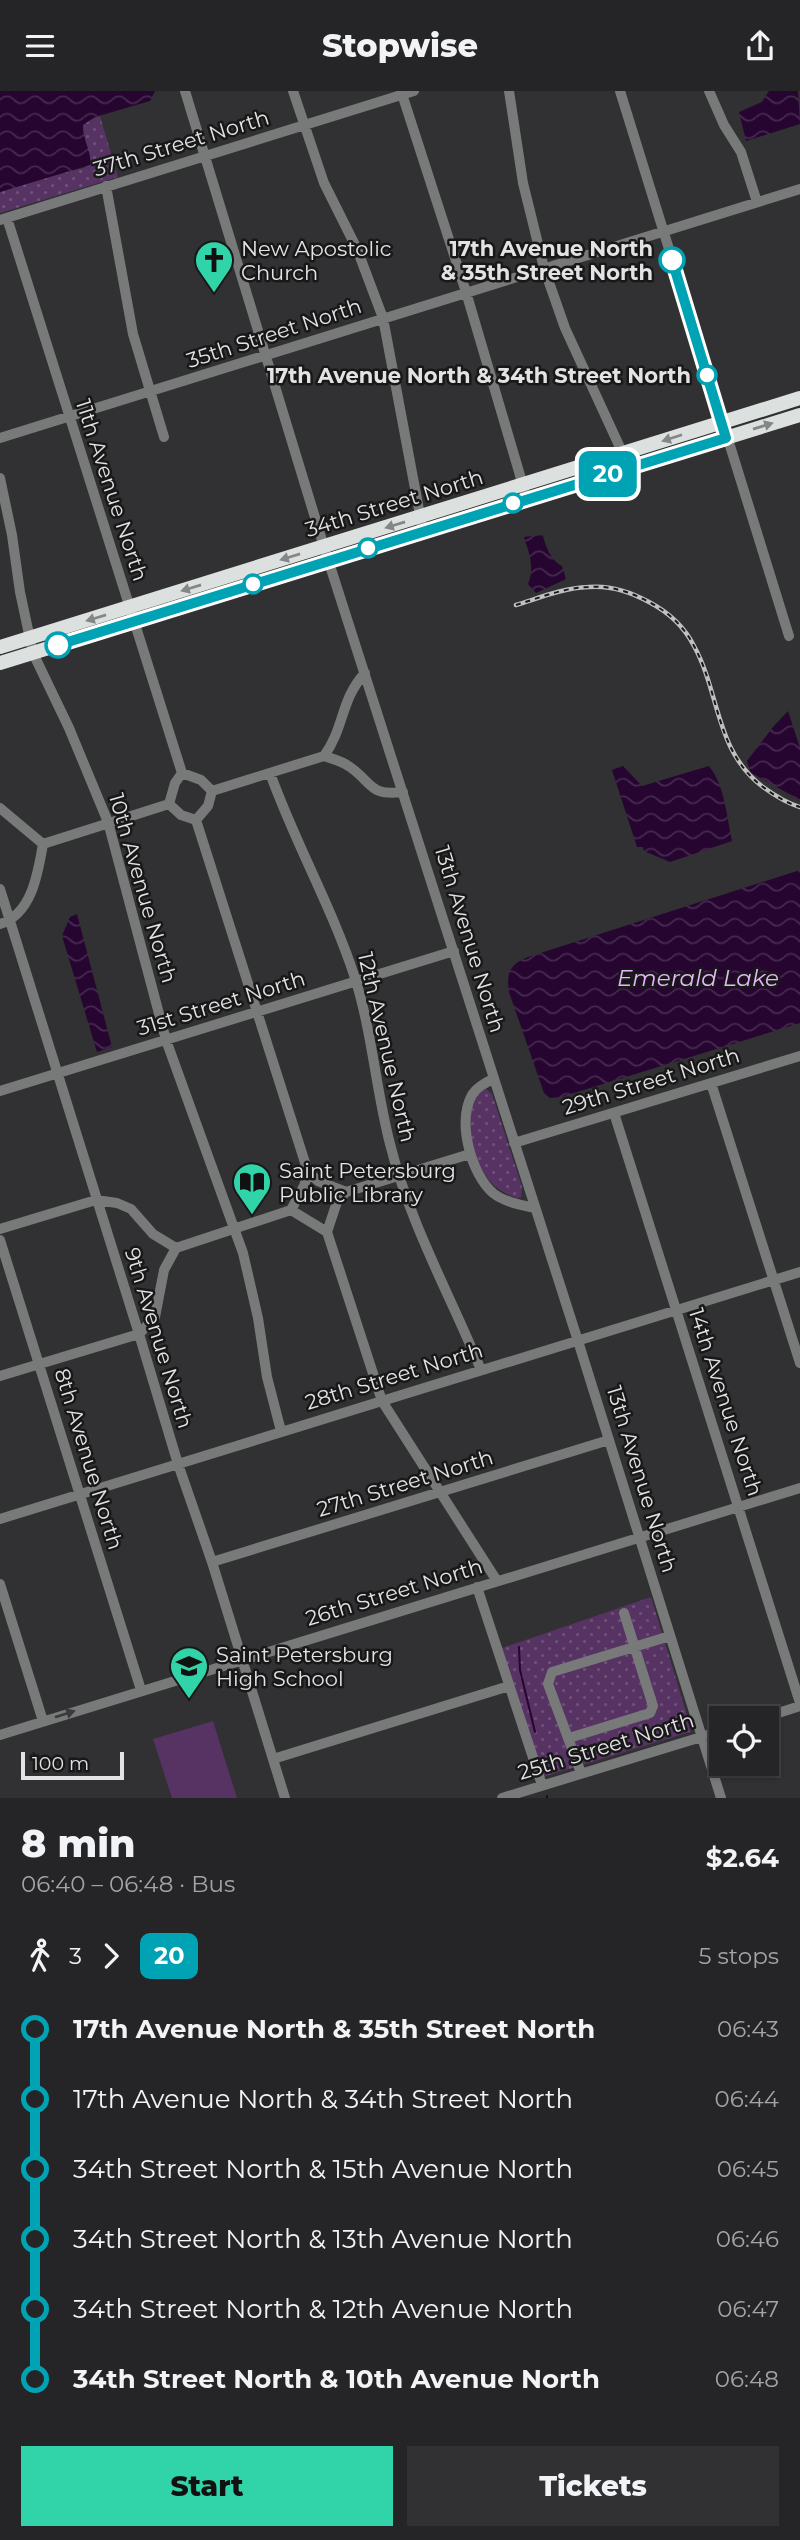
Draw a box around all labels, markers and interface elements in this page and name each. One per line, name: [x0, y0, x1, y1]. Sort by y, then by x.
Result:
text: Stopwise: [322, 26, 478, 65]
icon: menu: [21, 27, 59, 65]
icon: share: [741, 27, 779, 65]
street label: 37th Street North: [90, 104, 272, 182]
place label: New Apostolic Church: [241, 236, 392, 285]
place label: 17th Avenue North & 35th Street North: [441, 236, 653, 285]
church icon: New Apostolic Church: [193, 239, 235, 294]
marker: 17th Avenue North & 35th Street North: [659, 247, 685, 273]
street label: 35th Street North: [183, 293, 365, 373]
place label: 17th Avenue North & 34th Street North: [267, 363, 691, 388]
marker: 17th Avenue North & 34th Street North: [697, 365, 717, 385]
street label: 11th Avenue North: [71, 396, 153, 584]
one-way arrow: [753, 420, 774, 431]
one-way arrow: [662, 433, 683, 444]
line badge: 20: [576, 451, 640, 497]
text: 20: [593, 459, 623, 488]
street label: 34th Street North: [302, 464, 486, 542]
unlabelled marker: [503, 493, 523, 513]
one-way arrow: [384, 520, 405, 530]
unlabelled marker: [358, 538, 378, 558]
one-way arrow: [279, 553, 300, 563]
unlabelled marker: [243, 574, 263, 594]
one-way arrow: [180, 583, 201, 594]
one-way arrow: [85, 613, 106, 623]
unlabelled marker: [45, 632, 71, 658]
street label: 10th Avenue North: [104, 790, 182, 986]
street label: 13th Avenue North: [430, 843, 510, 1035]
street label: 12th Avenue North: [353, 950, 421, 1144]
water label: Emerald Lake: [617, 964, 779, 992]
street label: 31st Street North: [134, 966, 308, 1040]
street label: 29th Street North: [559, 1042, 743, 1120]
place label: Saint Petersburg Public Library: [279, 1158, 456, 1207]
library icon: Saint Petersburg Public Library: [231, 1161, 273, 1216]
street label: 9th Avenue North: [120, 1245, 198, 1431]
street label: 14th Avenue North: [684, 1305, 768, 1499]
street label: 28th Street North: [302, 1337, 486, 1415]
street label: 8th Avenue North: [50, 1365, 128, 1553]
street label: 13th Avenue North: [602, 1383, 682, 1575]
street label: 27th Street North: [314, 1444, 496, 1522]
street label: 26th Street North: [303, 1553, 485, 1631]
place label: Saint Petersburg High School: [216, 1642, 393, 1691]
school or university icon: Saint Petersburg High School: [168, 1645, 210, 1700]
map controls: [709, 1706, 779, 1776]
button: locate: [709, 1706, 779, 1776]
street label: 25th Street North: [515, 1707, 697, 1785]
one-way arrow: [55, 1708, 76, 1719]
scale bar: [21, 1749, 124, 1781]
text: 100 m: [32, 1752, 89, 1775]
text: 8 min: [21, 1820, 136, 1867]
text: $2.64: [706, 1842, 779, 1874]
text: 06:40 – 06:48 · Bus: [21, 1870, 235, 1898]
icon: walk: [21, 1937, 59, 1975]
icon: forward: [92, 1937, 130, 1975]
text: 20: [154, 1941, 184, 1970]
text: 3: [69, 1942, 82, 1970]
text: 5 stops: [699, 1942, 779, 1970]
text: 17th Avenue North & 35th Street North: [73, 2013, 595, 2045]
text: 06:43: [717, 2015, 779, 2043]
text: 17th Avenue North & 34th Street North: [73, 2083, 573, 2115]
text: 06:44: [714, 2085, 779, 2113]
text: 34th Street North & 15th Avenue North: [73, 2153, 573, 2185]
text: 06:45: [717, 2155, 779, 2183]
text: 34th Street North & 13th Avenue North: [73, 2223, 573, 2255]
text: 06:46: [716, 2225, 779, 2253]
text: 34th Street North & 12th Avenue North: [73, 2293, 573, 2325]
text: 06:47: [717, 2295, 779, 2323]
text: 34th Street North & 10th Avenue North: [73, 2363, 600, 2395]
text: 06:48: [715, 2365, 779, 2393]
button: Start: [21, 2446, 393, 2526]
button: Tickets: [407, 2446, 779, 2526]

